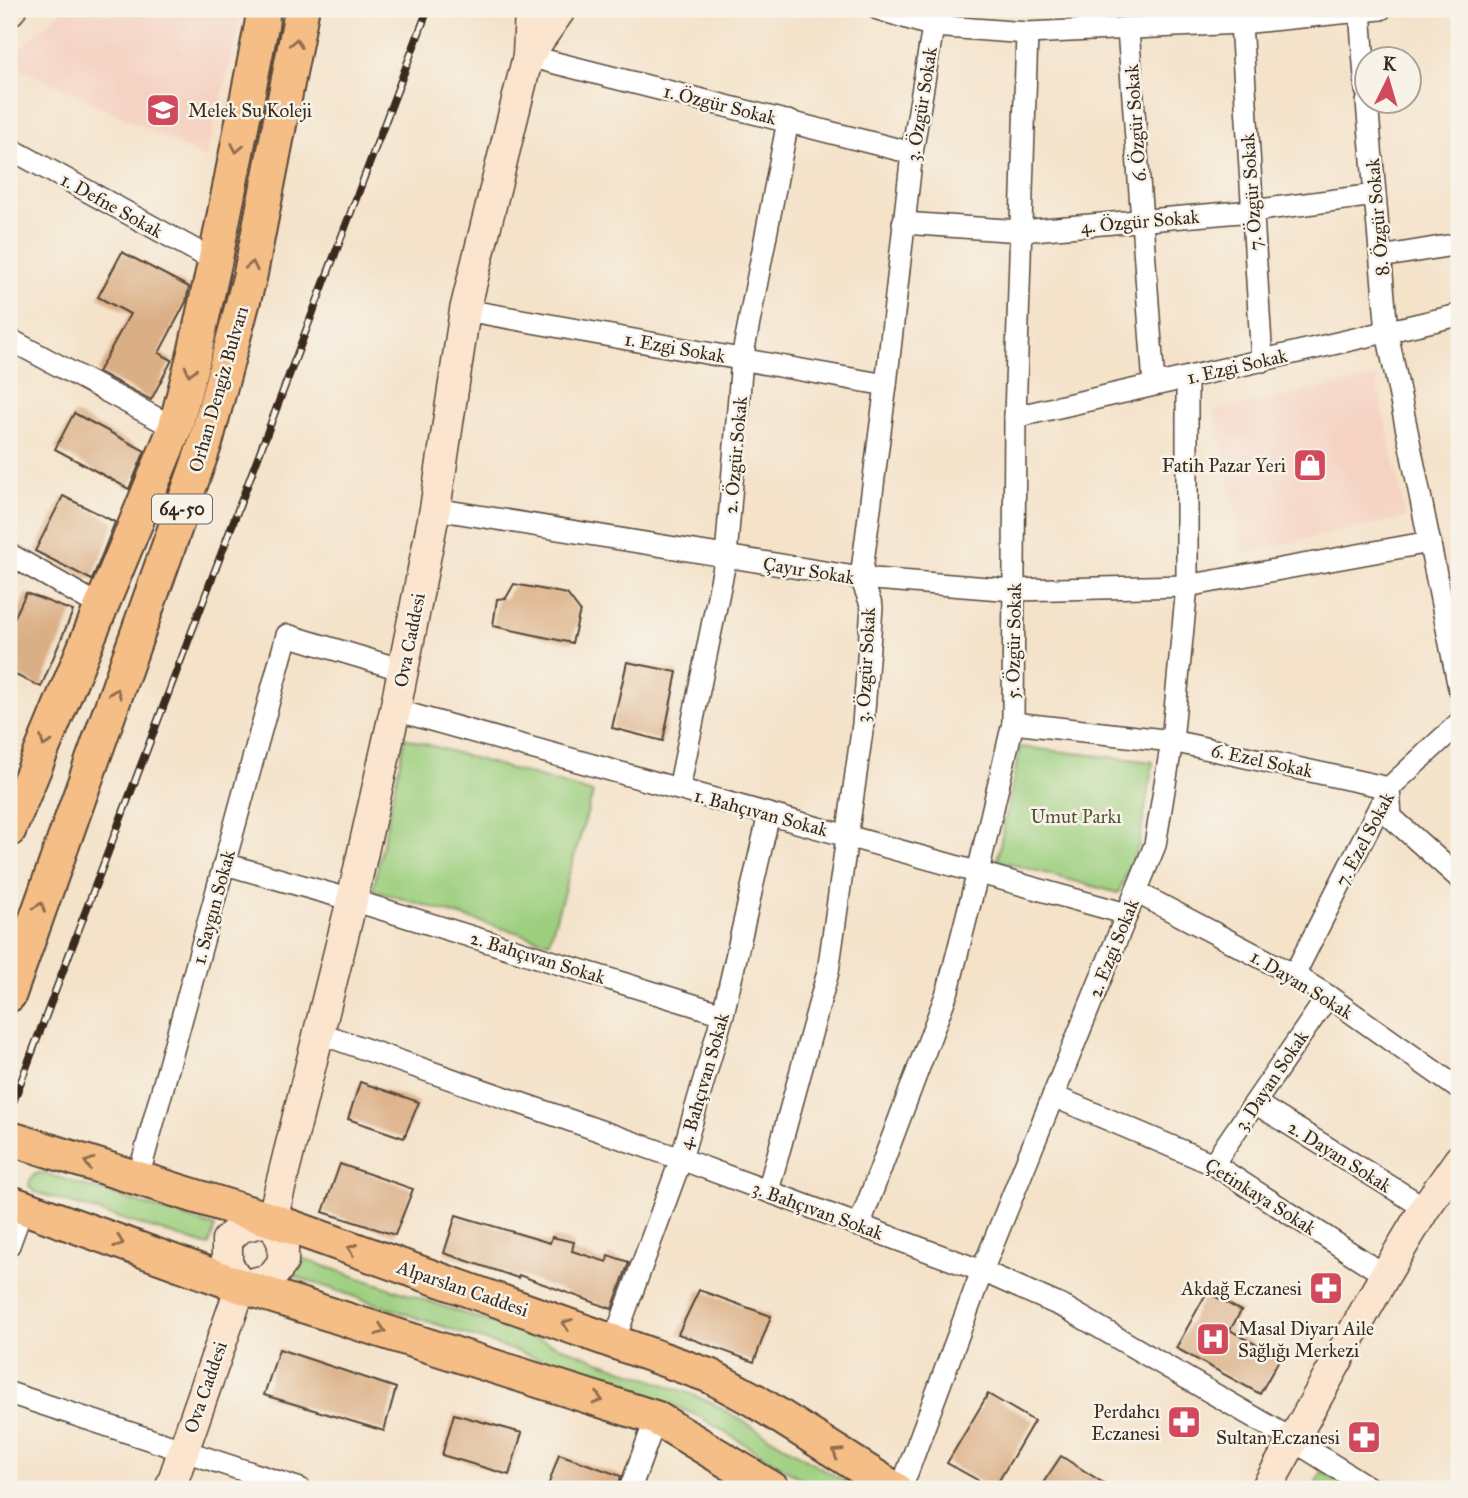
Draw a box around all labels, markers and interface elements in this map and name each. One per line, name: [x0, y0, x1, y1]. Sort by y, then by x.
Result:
one-way arrow: [288, 37, 303, 49]
street label: 3. Özgür Sokak: [901, 45, 943, 163]
north arrow: [1352, 46, 1422, 116]
text: K: [1382, 52, 1399, 76]
street label: 6. Özgür Sokak: [1120, 63, 1152, 182]
street label: 1. Özgür Sokak: [661, 79, 779, 131]
school or university icon: Melek Su Koleji: [144, 91, 182, 129]
place label: Melek Su Koleji: [188, 99, 312, 122]
street label: 7. Özgür Sokak: [1236, 132, 1268, 252]
one-way arrow: [231, 142, 246, 154]
street label: 8. Özgür Sokak: [1361, 157, 1395, 277]
street label: 1. Defne Sokak: [57, 168, 167, 243]
street label: 4. Özgür Sokak: [1080, 205, 1201, 239]
one-way arrow: [244, 260, 259, 272]
street label: Orhan Dengiz Bulvarı: [184, 303, 254, 475]
street label: 1. Ezgi Sokak: [622, 327, 727, 369]
street label: 1. Ezgi Sokak: [1185, 344, 1290, 390]
one-way arrow: [184, 364, 198, 376]
street label: 2. Özgür Sokak: [719, 395, 753, 515]
shop icon: Fatih Pazar Yeri: [1291, 446, 1329, 484]
place label: Fatih Pazar Yeri: [1162, 454, 1286, 477]
road number: 64-50: [152, 494, 212, 524]
street label: Çayır Sokak: [762, 552, 856, 589]
street label: 5. Özgür Sokak: [1001, 583, 1027, 699]
street label: Ova Caddesi: [389, 591, 430, 689]
street label: 3. Özgür Sokak: [851, 607, 881, 723]
one-way arrow: [108, 687, 122, 699]
one-way arrow: [39, 735, 53, 747]
street label: 6. Ezel Sokak: [1209, 738, 1315, 783]
street label: 1. Bahçıvan Sokak: [691, 784, 830, 841]
street label: 7. Ezel Sokak: [1330, 788, 1399, 890]
park label: Umut Parkı: [1031, 805, 1121, 828]
street label: 1. Saygın Sokak: [187, 847, 241, 967]
street label: 2. Ezgi Sokak: [1083, 895, 1145, 1001]
one-way arrow: [32, 902, 46, 914]
street label: 2. Bahçıvan Sokak: [468, 926, 608, 989]
street label: 1. Dayan Sokak: [1246, 945, 1357, 1024]
street label: 4. Bahçıvan Sokak: [673, 1010, 734, 1152]
street label: 3. Dayan Sokak: [1229, 1026, 1313, 1135]
street label: 2. Dayan Sokak: [1284, 1115, 1396, 1198]
street label: Çetinkaya Sokak: [1201, 1153, 1321, 1240]
one-way arrow: [83, 1157, 96, 1171]
street label: 3. Bahçıvan Sokak: [749, 1176, 887, 1245]
one-way arrow: [113, 1234, 125, 1248]
one-way arrow: [347, 1243, 359, 1257]
street label: Alparslan Caddesi: [393, 1255, 531, 1322]
pharmacy icon: Akdağ Eczanesi: [1307, 1269, 1345, 1307]
place label: Akdağ Eczanesi: [1180, 1277, 1302, 1301]
place label: Masal Diyarı Aile Sağlığı Merkezi: [1238, 1317, 1374, 1363]
one-way arrow: [561, 1318, 573, 1332]
hospital icon: Masal Diyarı Aile Sağlığı Merkezi: [1194, 1320, 1232, 1358]
one-way arrow: [375, 1322, 387, 1337]
street label: Ova Caddesi: [179, 1338, 232, 1436]
one-way arrow: [591, 1391, 603, 1406]
place label: Perdahcı Eczanesi: [1091, 1400, 1160, 1445]
pharmacy icon: Perdahcı Eczanesi: [1165, 1403, 1203, 1441]
pharmacy icon: Sultan Eczanesi: [1345, 1418, 1383, 1456]
place label: Sultan Eczanesi: [1216, 1426, 1340, 1449]
one-way arrow: [832, 1448, 845, 1461]

